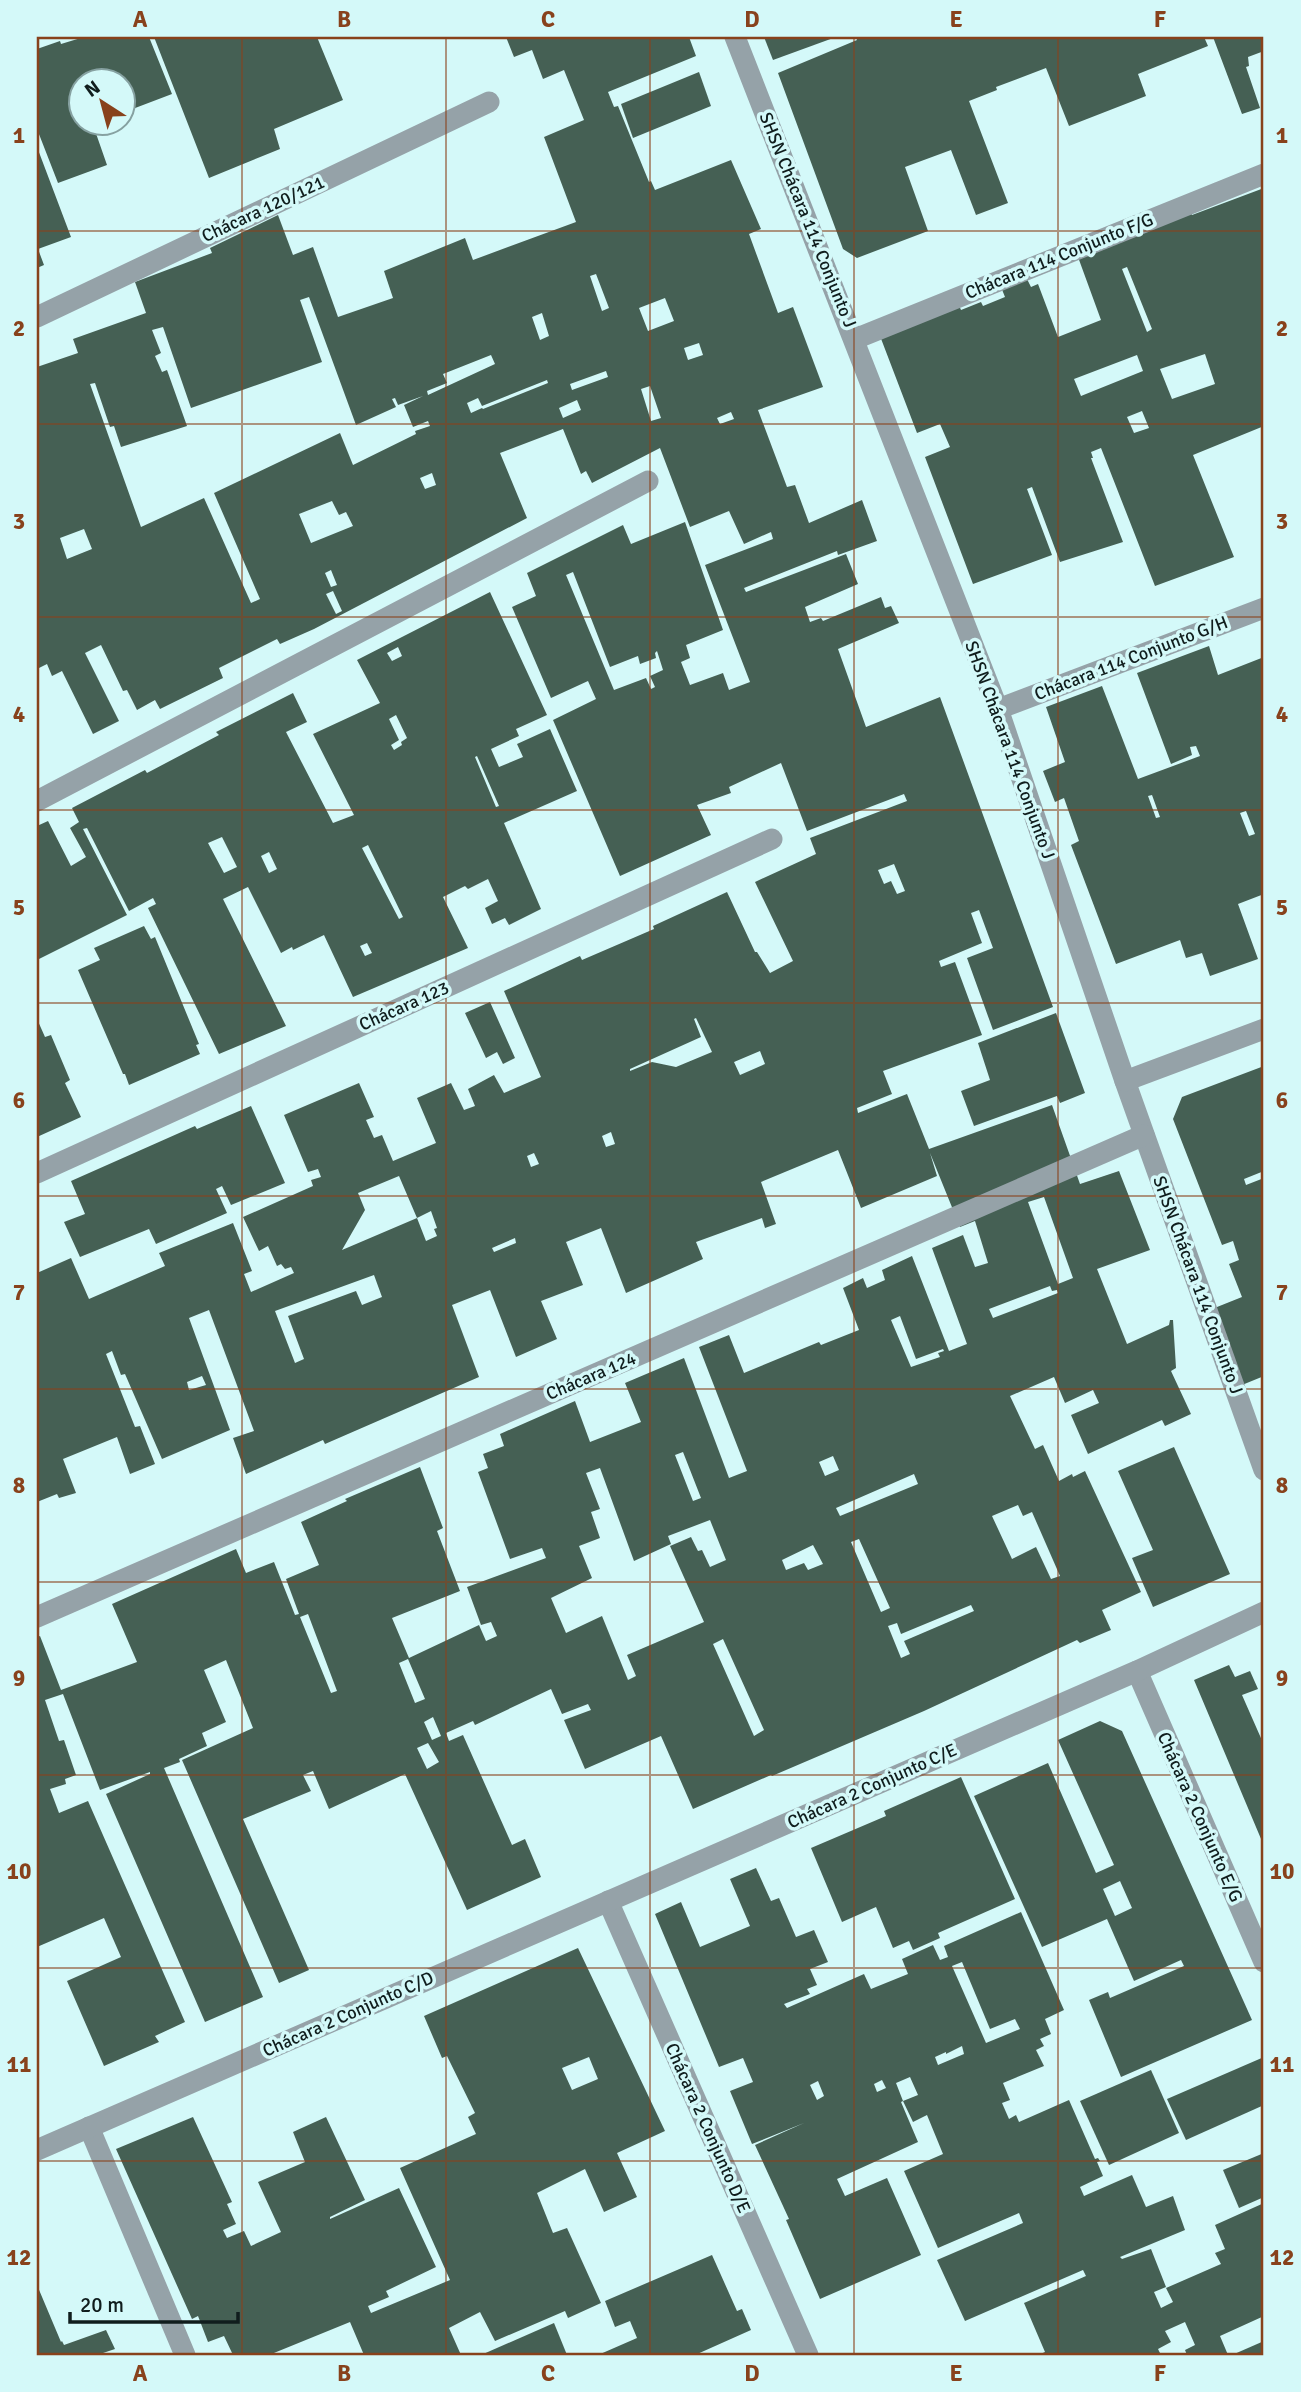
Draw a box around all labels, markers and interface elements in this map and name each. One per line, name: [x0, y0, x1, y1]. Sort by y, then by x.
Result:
text: A: [133, 5, 148, 34]
text: B: [337, 5, 351, 34]
text: C: [541, 5, 555, 34]
text: D: [744, 5, 760, 34]
text: E: [949, 5, 963, 34]
text: F: [1154, 5, 1166, 34]
north arrow: [66, 66, 136, 136]
text: N: [80, 75, 105, 103]
street label: SHSN Chácara 114 Conjunto J: [755, 109, 861, 331]
text: 1: [13, 121, 25, 150]
text: 1: [1276, 121, 1288, 150]
street label: Chácara 120/121: [198, 171, 328, 247]
street label: Chácara 114 Conjunto F/G: [962, 208, 1156, 304]
text: 2: [13, 314, 25, 343]
text: 2: [1276, 314, 1288, 343]
text: 3: [13, 507, 25, 536]
text: 3: [1276, 507, 1288, 536]
street label: Chácara 114 Conjunto G/H: [1031, 611, 1231, 705]
street label: SHSN Chácara 114 Conjunto J: [960, 638, 1060, 862]
text: 4: [13, 700, 25, 729]
text: 4: [1276, 700, 1288, 729]
text: 5: [13, 893, 25, 922]
text: 5: [1276, 893, 1288, 922]
street label: Chácara 123: [356, 976, 452, 1036]
text: 6: [13, 1086, 25, 1115]
text: 6: [1276, 1086, 1288, 1115]
street label: SHSN Chácara 114 Conjunto J: [1148, 1173, 1248, 1397]
text: 7: [13, 1278, 25, 1307]
text: 7: [1276, 1278, 1288, 1307]
street label: Chácara 124: [542, 1347, 640, 1405]
text: 8: [13, 1471, 25, 1500]
text: 8: [1276, 1471, 1288, 1500]
text: 9: [13, 1664, 25, 1693]
text: 9: [1276, 1664, 1288, 1693]
street label: Chácara 2 Conjunto E/G: [1153, 1729, 1247, 1905]
street label: Chácara 2 Conjunto C/E: [784, 1739, 960, 1833]
text: 10: [7, 1857, 31, 1886]
text: 10: [1270, 1857, 1294, 1886]
street label: Chácara 2 Conjunto C/D: [259, 1966, 437, 2062]
street label: Chácara 2 Conjunto D/E: [661, 2040, 755, 2216]
text: 11: [7, 2050, 31, 2079]
text: 11: [1270, 2050, 1294, 2079]
text: 12: [7, 2243, 31, 2272]
text: 12: [1270, 2243, 1294, 2272]
scale bar: [70, 2280, 238, 2324]
text: 20 m: [80, 2292, 124, 2318]
text: A: [133, 2359, 148, 2388]
text: B: [337, 2359, 351, 2388]
text: C: [541, 2359, 555, 2388]
text: D: [744, 2359, 760, 2388]
text: E: [949, 2359, 963, 2388]
text: F: [1154, 2359, 1166, 2388]

